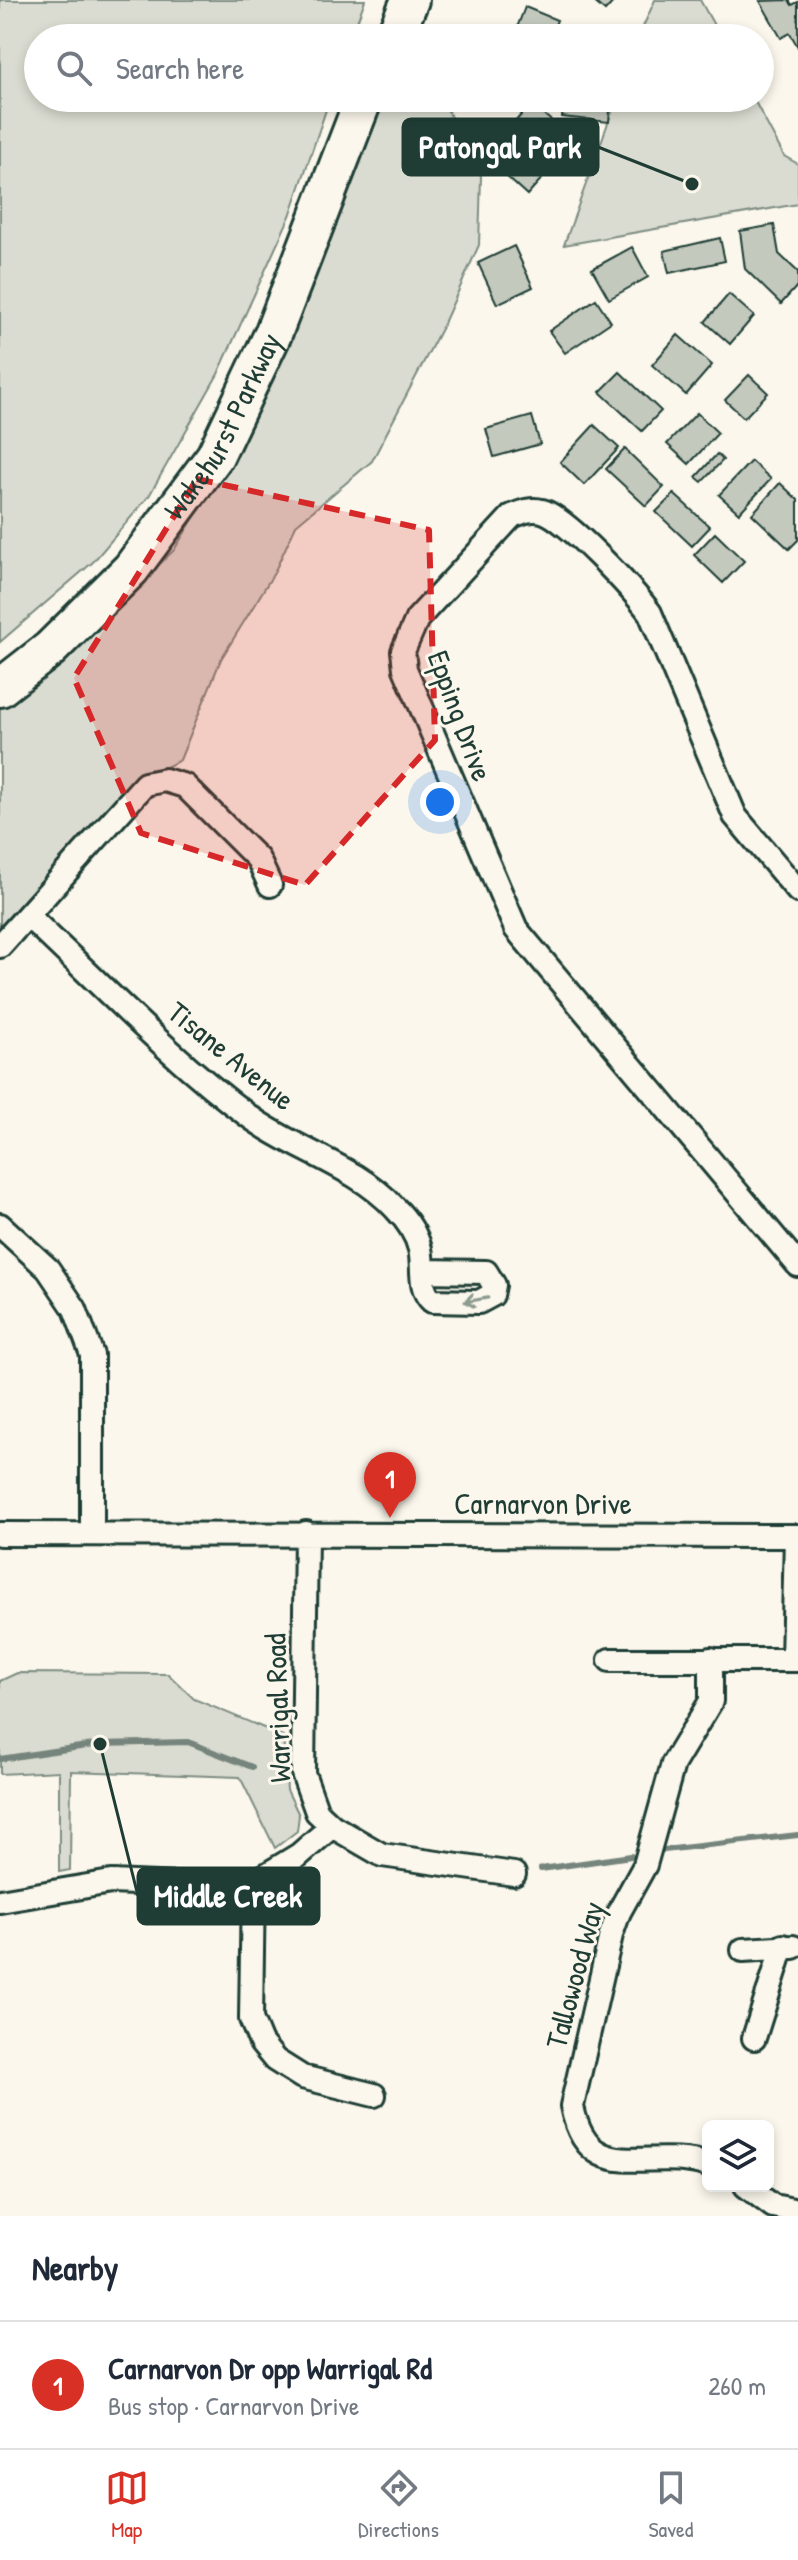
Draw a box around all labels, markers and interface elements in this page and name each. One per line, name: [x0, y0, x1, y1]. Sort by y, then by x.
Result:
search box: [24, 24, 774, 112]
icon: search: [52, 46, 96, 90]
text: Search here: [116, 48, 244, 88]
callout: Patongal Park: [403, 119, 598, 175]
text: Patongal Park: [419, 125, 582, 169]
street label: Wakehurst Parkway: [154, 326, 290, 527]
street label: Epping Drive: [419, 645, 503, 786]
your location: [420, 782, 460, 822]
street label: Tisane Avenue: [160, 992, 304, 1119]
one-way arrow: [464, 1293, 489, 1308]
pin: 1: [364, 1452, 416, 1518]
street label: Carnarvon Drive: [454, 1483, 632, 1523]
street label: Warrigal Road: [254, 1632, 300, 1783]
callout: Middle Creek: [138, 1868, 319, 1924]
text: Middle Creek: [154, 1874, 303, 1917]
street label: Tallowood Way: [535, 1897, 613, 2053]
map controls: [702, 2120, 774, 2192]
button: layers: [702, 2120, 774, 2192]
text: Nearby: [32, 2245, 118, 2291]
text: Carnarvon Dr opp Warrigal Rd: [108, 2348, 432, 2388]
text: 1: [53, 2368, 63, 2403]
text: 260 m: [708, 2368, 766, 2403]
text: Bus stop · Carnarvon Drive: [108, 2388, 359, 2423]
tab: Map: [105, 2466, 149, 2544]
tab: Directions: [358, 2466, 439, 2544]
tab: Saved: [648, 2466, 693, 2544]

